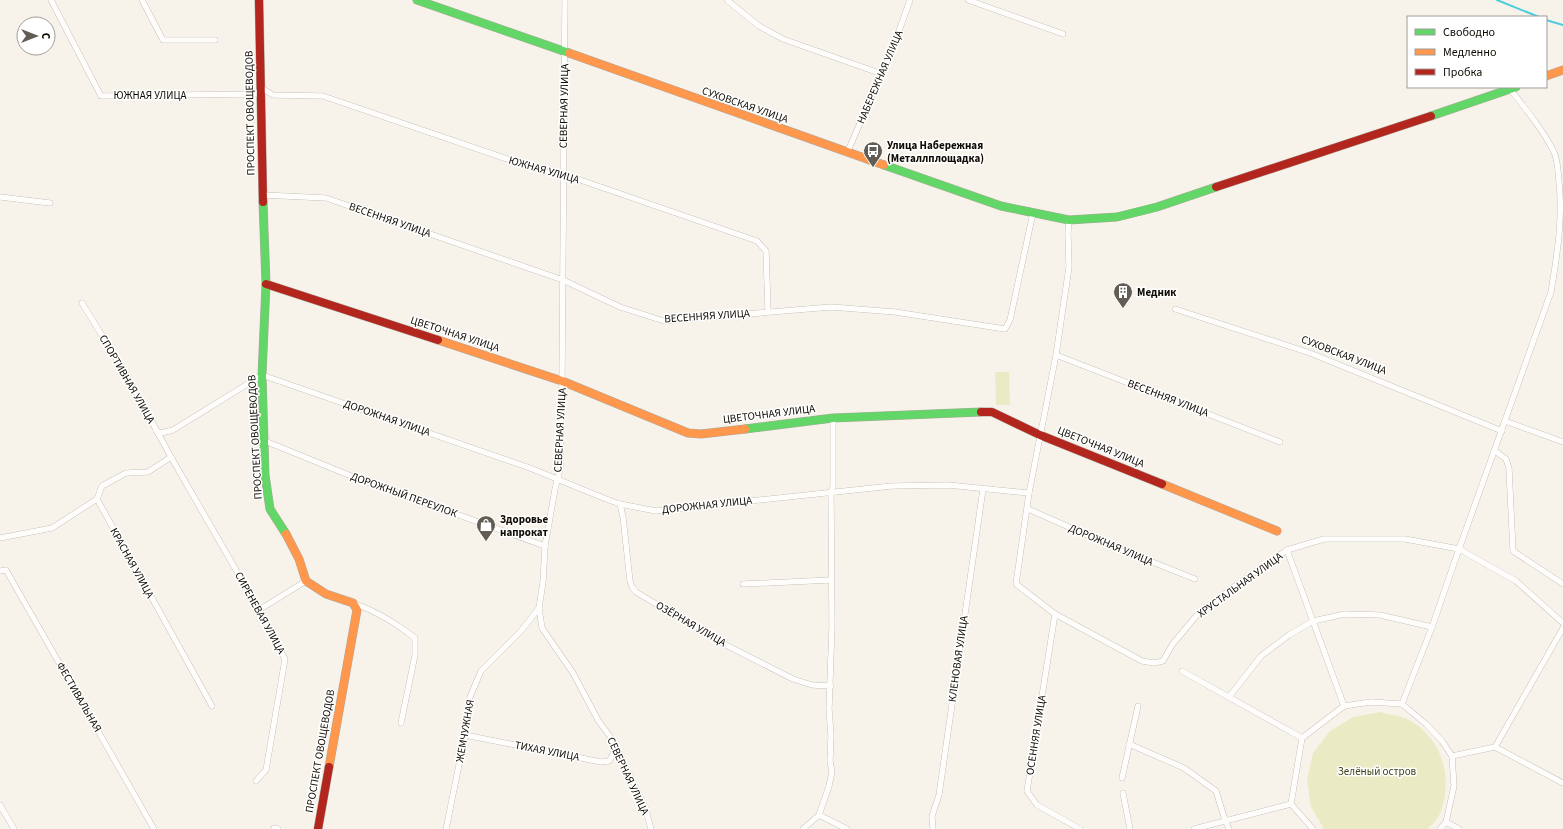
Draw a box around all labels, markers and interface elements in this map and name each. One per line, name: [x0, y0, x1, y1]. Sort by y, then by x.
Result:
north arrow: [16, 16, 56, 56]
legend: [1407, 16, 1547, 88]
text: Свободно: [1443, 24, 1495, 41]
street label: НАБЕРЕЖНАЯ УЛИЦА: [853, 28, 907, 126]
text: С: [38, 33, 53, 40]
text: Медленно: [1443, 44, 1497, 61]
street label: ПРОСПЕКТ ОВОЩЕВОДОВ: [241, 50, 259, 176]
street label: СЕВЕРНАЯ УЛИЦА: [556, 64, 572, 148]
text: Пробка: [1443, 64, 1482, 81]
street label: СУХОВСКАЯ УЛИЦА: [700, 83, 790, 127]
street label: ЮЖНАЯ УЛИЦА: [114, 88, 186, 103]
place label: Улица Набережная (Металлплощадка): [887, 138, 984, 166]
bus stop icon: Улица Набережная (Металлплощадка): [862, 140, 884, 168]
street label: ЮЖНАЯ УЛИЦА: [507, 153, 581, 187]
street label: ВЕСЕННЯЯ УЛИЦА: [347, 199, 433, 241]
building icon: Медник: [1112, 281, 1134, 309]
place label: Медник: [1137, 285, 1176, 300]
street label: ВЕСЕННЯЯ УЛИЦА: [664, 306, 750, 326]
street label: ЦВЕТОЧНАЯ УЛИЦА: [409, 313, 501, 355]
street label: СПОРТИВНАЯ УЛИЦА: [95, 332, 159, 426]
street label: СУХОВСКАЯ УЛИЦА: [1299, 332, 1389, 378]
street label: ПРОСПЕКТ ОВОЩЕВОДОВ: [244, 374, 266, 500]
street label: ВЕСЕННЯЯ УЛИЦА: [1125, 376, 1211, 420]
street label: СЕВЕРНАЯ УЛИЦА: [550, 387, 570, 473]
street label: ДОРОЖНАЯ УЛИЦА: [342, 396, 432, 440]
street label: ЦВЕТОЧНАЯ УЛИЦА: [722, 401, 816, 427]
street label: ЦВЕТОЧНАЯ УЛИЦА: [1055, 423, 1147, 471]
street label: ДОРОЖНЫЙ ПЕРЕУЛОК: [349, 469, 460, 522]
street label: ДОРОЖНАЯ УЛИЦА: [661, 493, 753, 517]
place label: Здоровье напрокат: [500, 512, 549, 540]
shop icon: Здоровье напрокат: [475, 514, 497, 542]
street label: ДОРОЖНАЯ УЛИЦА: [1066, 520, 1156, 570]
street label: КРАСНАЯ УЛИЦА: [107, 525, 158, 601]
street label: ХРУСТАЛЬНАЯ УЛИЦА: [1194, 549, 1286, 621]
street label: СИРЕНЕВАЯ УЛИЦА: [231, 569, 289, 657]
street label: ОЗЁРНАЯ УЛИЦА: [653, 598, 729, 650]
street label: КЛЕНОВАЯ УЛИЦА: [945, 615, 971, 703]
street label: ФЕСТИВАЛЬНАЯ: [53, 659, 105, 735]
street label: ПРОСПЕКТ ОВОЩЕВОДОВ: [302, 688, 338, 814]
street label: ОСЕННЯЯ УЛИЦА: [1022, 694, 1050, 776]
street label: ЖЕМЧУЖНАЯ: [452, 698, 478, 764]
street label: СЕВЕРНАЯ УЛИЦА: [603, 735, 653, 817]
street label: ТИХАЯ УЛИЦА: [513, 737, 581, 765]
park label: Зелёный остров: [1338, 764, 1417, 779]

